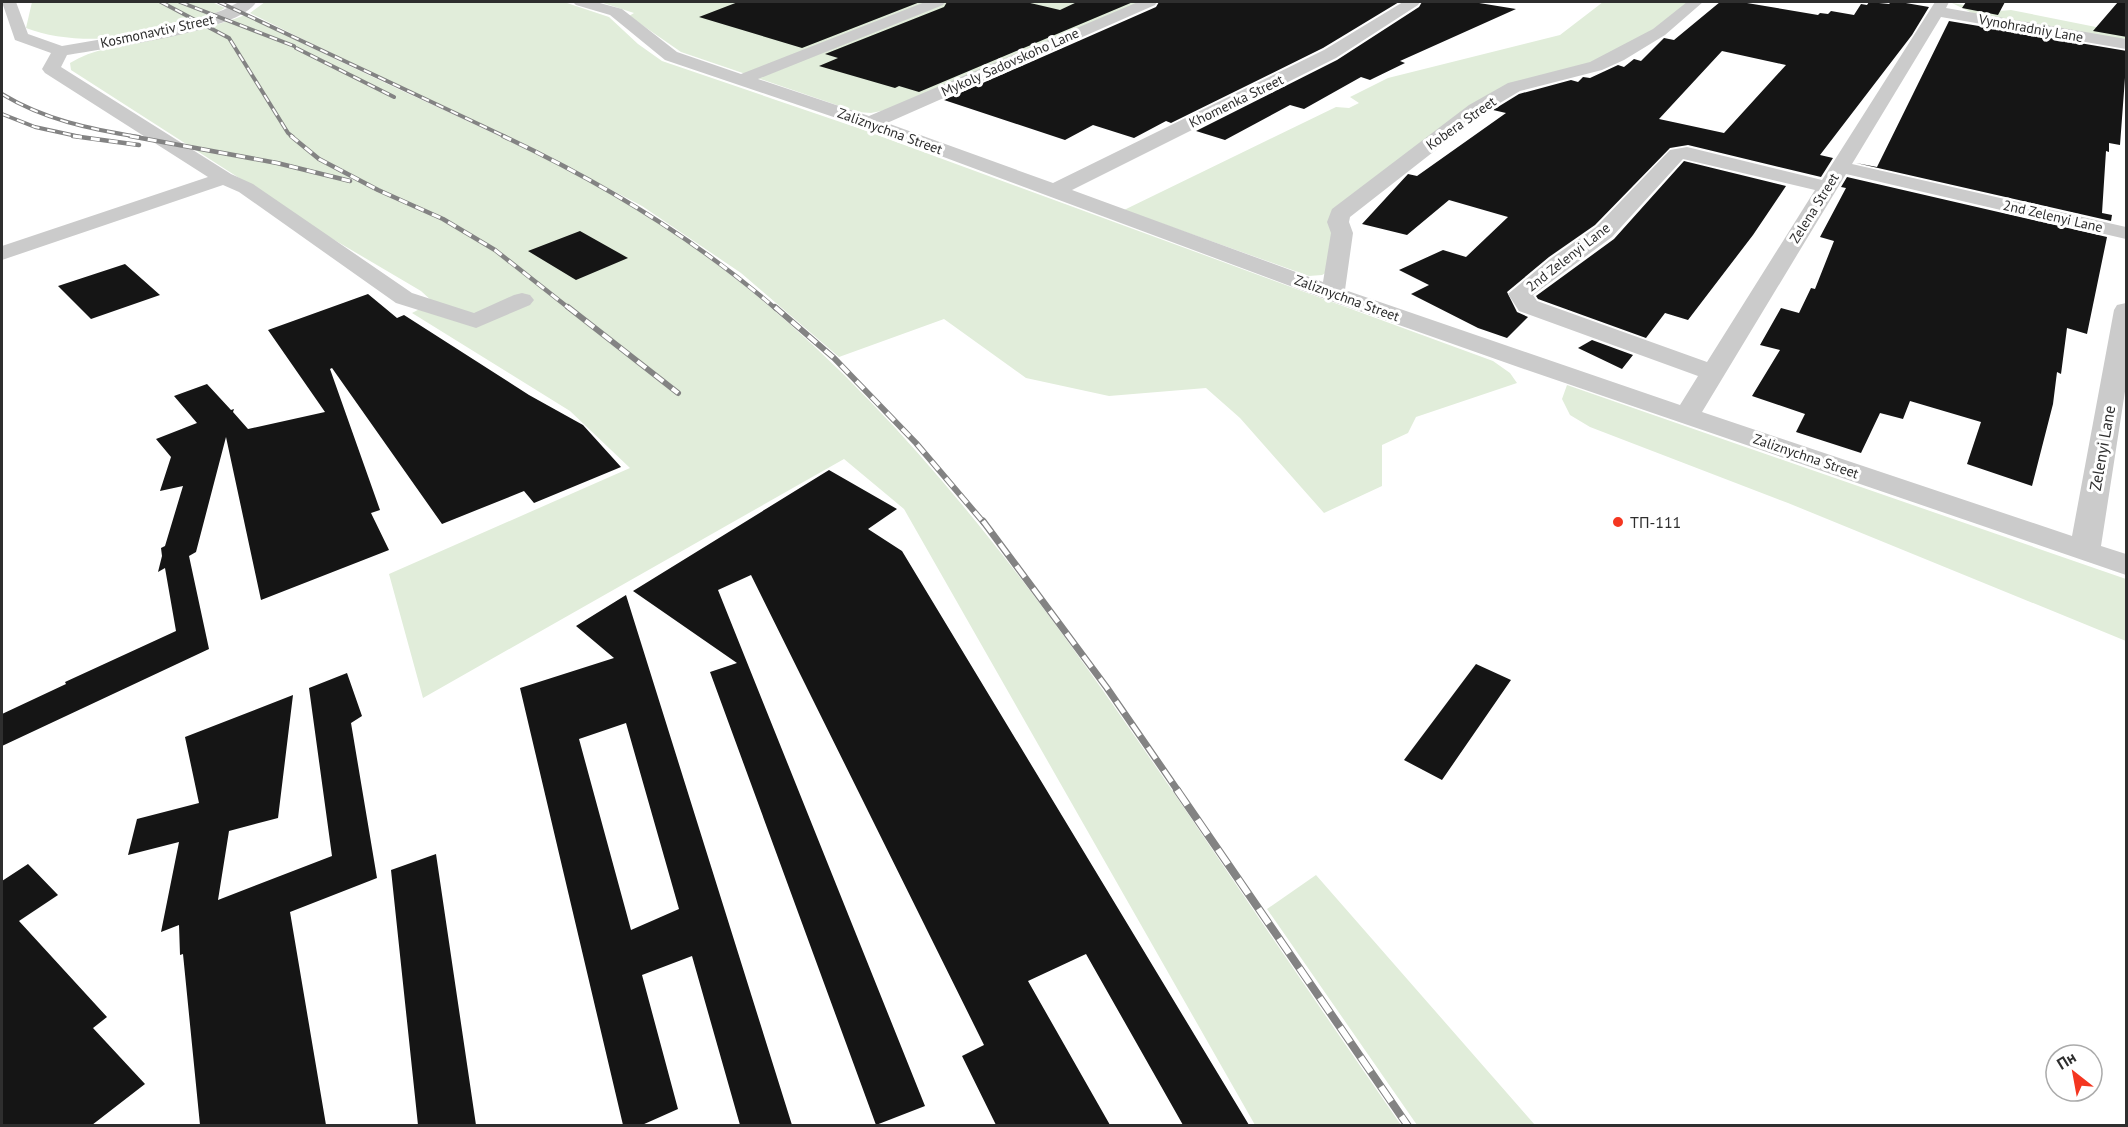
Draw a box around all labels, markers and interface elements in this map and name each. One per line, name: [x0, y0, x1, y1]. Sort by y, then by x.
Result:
street label: Kosmonavtiv Street: [99, 10, 216, 52]
street label: Vynohradniy Lane: [1976, 10, 2085, 46]
street label: Mykoly Sadovskoho Lane: [938, 23, 1082, 101]
street label: Khomenka Street: [1186, 70, 1286, 132]
street label: Kobera Street: [1423, 92, 1500, 154]
street label: Zaliznychna Street: [835, 104, 945, 158]
street label: Zelena Street: [1785, 169, 1843, 246]
street label: 2nd Zelenyi Lane: [2001, 196, 2105, 236]
street label: 2nd Zelenyi Lane: [1522, 219, 1614, 295]
street label: Zaliznychna Street: [1292, 271, 1402, 325]
street label: Zelenyi Lane: [2085, 404, 2119, 492]
street label: Zaliznychna Street: [1751, 430, 1861, 483]
place label: ТП-111: [1630, 512, 1681, 532]
marker: ТП-111: [1611, 515, 1625, 529]
north arrow: [2044, 1043, 2104, 1103]
text: Пн: [2053, 1047, 2079, 1074]

